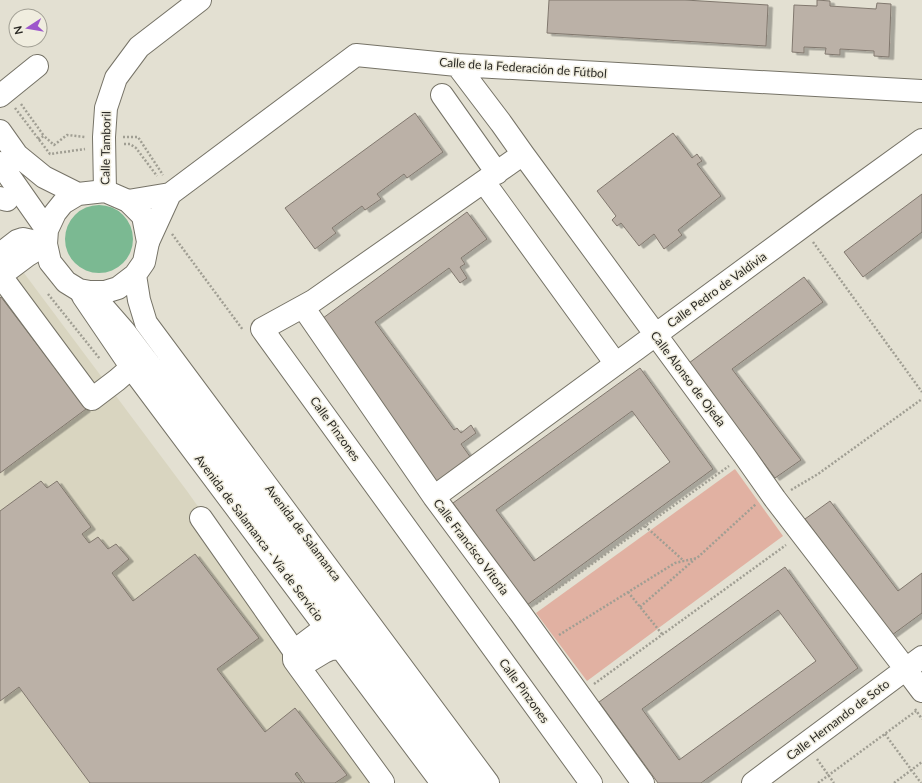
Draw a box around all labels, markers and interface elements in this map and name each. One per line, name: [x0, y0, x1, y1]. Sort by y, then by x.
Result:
north arrow: [8, 8, 48, 48]
text: N: [10, 25, 25, 36]
street label: Calle de la Federación de Fútbol: [439, 54, 607, 81]
street label: Calle Tamboril: [97, 111, 114, 185]
street label: Calle Pedro de Valdivia: [664, 248, 769, 331]
street label: Calle Alonso de Ojeda: [648, 328, 729, 429]
street label: Calle Pinzones: [307, 393, 364, 464]
street label: Avenida de Salamanca - Vía de Servicio: [192, 451, 327, 624]
street label: Avenida de Salamanca: [262, 482, 345, 584]
street label: Calle Francisco Vitoria: [430, 496, 512, 598]
street label: Calle Pinzones: [496, 655, 553, 726]
street label: Calle Hernando de Soto: [783, 676, 892, 763]

